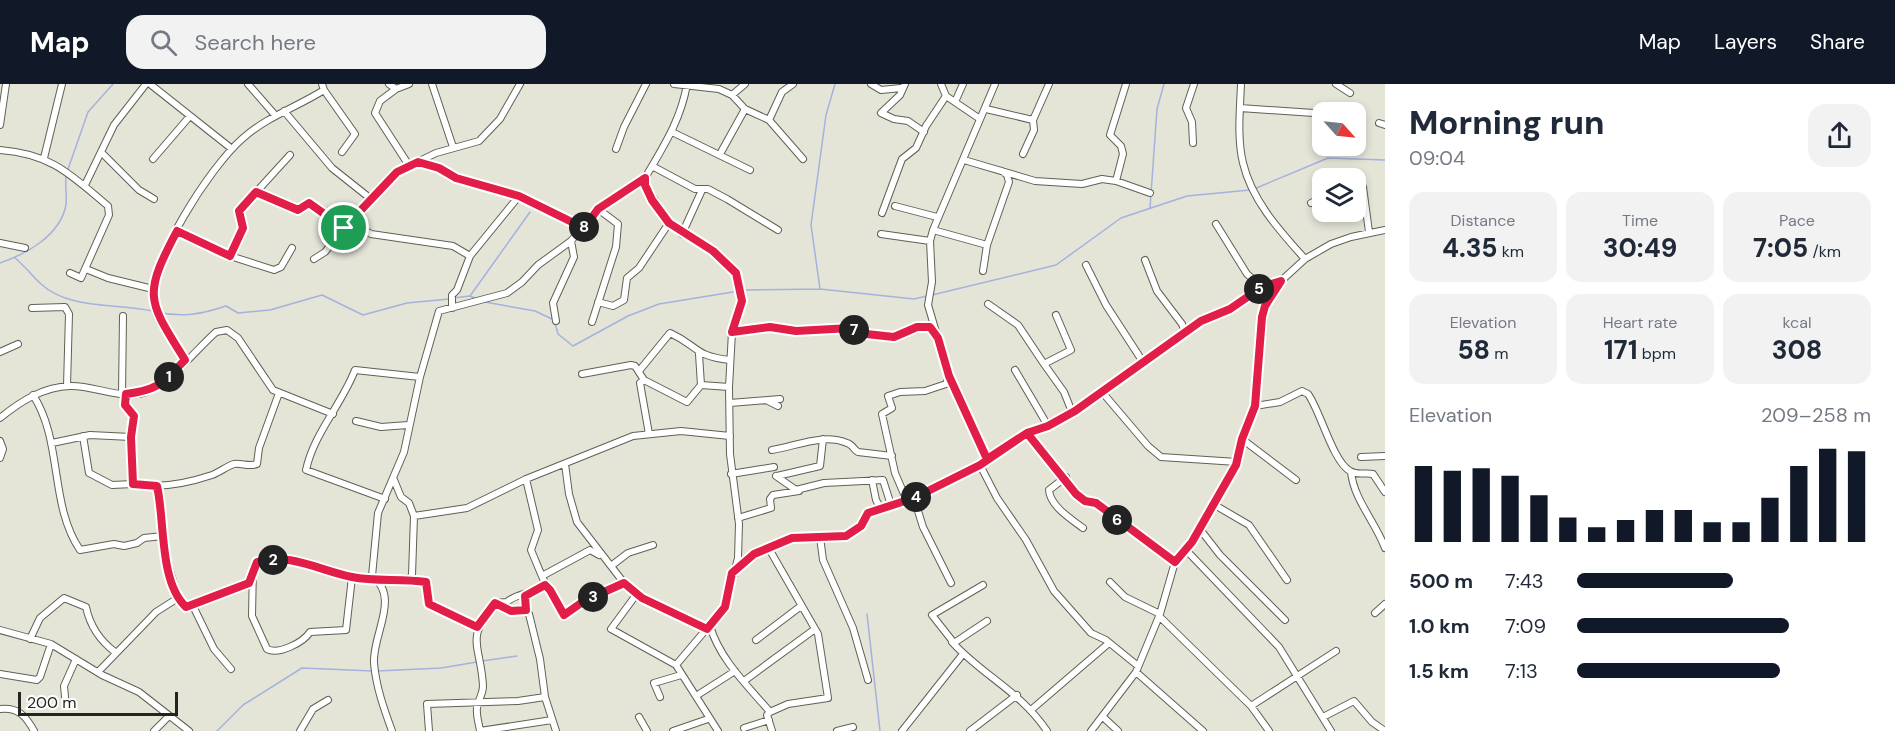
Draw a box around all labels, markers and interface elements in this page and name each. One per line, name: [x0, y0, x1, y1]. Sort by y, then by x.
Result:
search box: [126, 15, 546, 69]
text: Map: [30, 24, 90, 61]
icon: search: [147, 26, 180, 59]
text: Search here: [195, 28, 316, 57]
text: Map: [1639, 28, 1681, 56]
text: Layers: [1714, 28, 1777, 56]
text: Share: [1810, 28, 1865, 56]
text: Morning run: [1409, 101, 1604, 144]
north arrow: [1312, 102, 1366, 156]
map controls: [1312, 102, 1366, 222]
button: share: [1808, 104, 1871, 167]
text: 09:04: [1409, 145, 1465, 171]
button: layers: [1312, 168, 1366, 222]
pin: [318, 202, 369, 253]
text: Distance: [1451, 210, 1515, 231]
text: Time: [1622, 210, 1658, 231]
text: Pace: [1779, 210, 1815, 231]
icon: arrive: [327, 211, 360, 244]
pin: 8: [569, 212, 599, 242]
text: 8: [579, 216, 589, 237]
text: 4.35: [1442, 231, 1498, 265]
text: 30:49: [1603, 231, 1677, 265]
text: 7:05: [1753, 231, 1808, 265]
text: km: [1498, 241, 1524, 262]
text: /km: [1808, 241, 1841, 262]
pin: 5: [1244, 274, 1274, 304]
text: 5: [1254, 278, 1264, 299]
text: Elevation: [1450, 312, 1516, 333]
text: Heart rate: [1603, 312, 1677, 333]
text: kcal: [1783, 312, 1811, 333]
pin: 7: [839, 315, 869, 345]
text: 7: [850, 319, 858, 340]
text: 58: [1457, 333, 1490, 367]
text: 171: [1604, 333, 1638, 367]
text: 308: [1772, 333, 1822, 367]
text: m: [1490, 343, 1509, 364]
text: bpm: [1638, 343, 1676, 364]
pin: 1: [154, 362, 184, 392]
text: 1: [166, 366, 172, 387]
text: Elevation: [1409, 402, 1492, 428]
text: 209–258 m: [1761, 402, 1871, 428]
pin: 4: [901, 482, 931, 512]
text: 4: [911, 486, 921, 507]
pin: 6: [1102, 505, 1132, 535]
text: 6: [1112, 509, 1122, 530]
pin: 2: [258, 545, 288, 575]
text: 2: [268, 549, 278, 570]
text: 500 m: [1409, 568, 1473, 594]
text: 7:43: [1505, 568, 1544, 594]
pin: 3: [578, 582, 608, 612]
text: 3: [588, 586, 598, 607]
text: 1.0 km: [1409, 613, 1470, 639]
text: 7:09: [1505, 613, 1546, 639]
text: 1.5 km: [1409, 658, 1469, 684]
text: 7:13: [1505, 658, 1538, 684]
scale bar: [18, 689, 178, 716]
text: 200 m: [27, 692, 76, 713]

